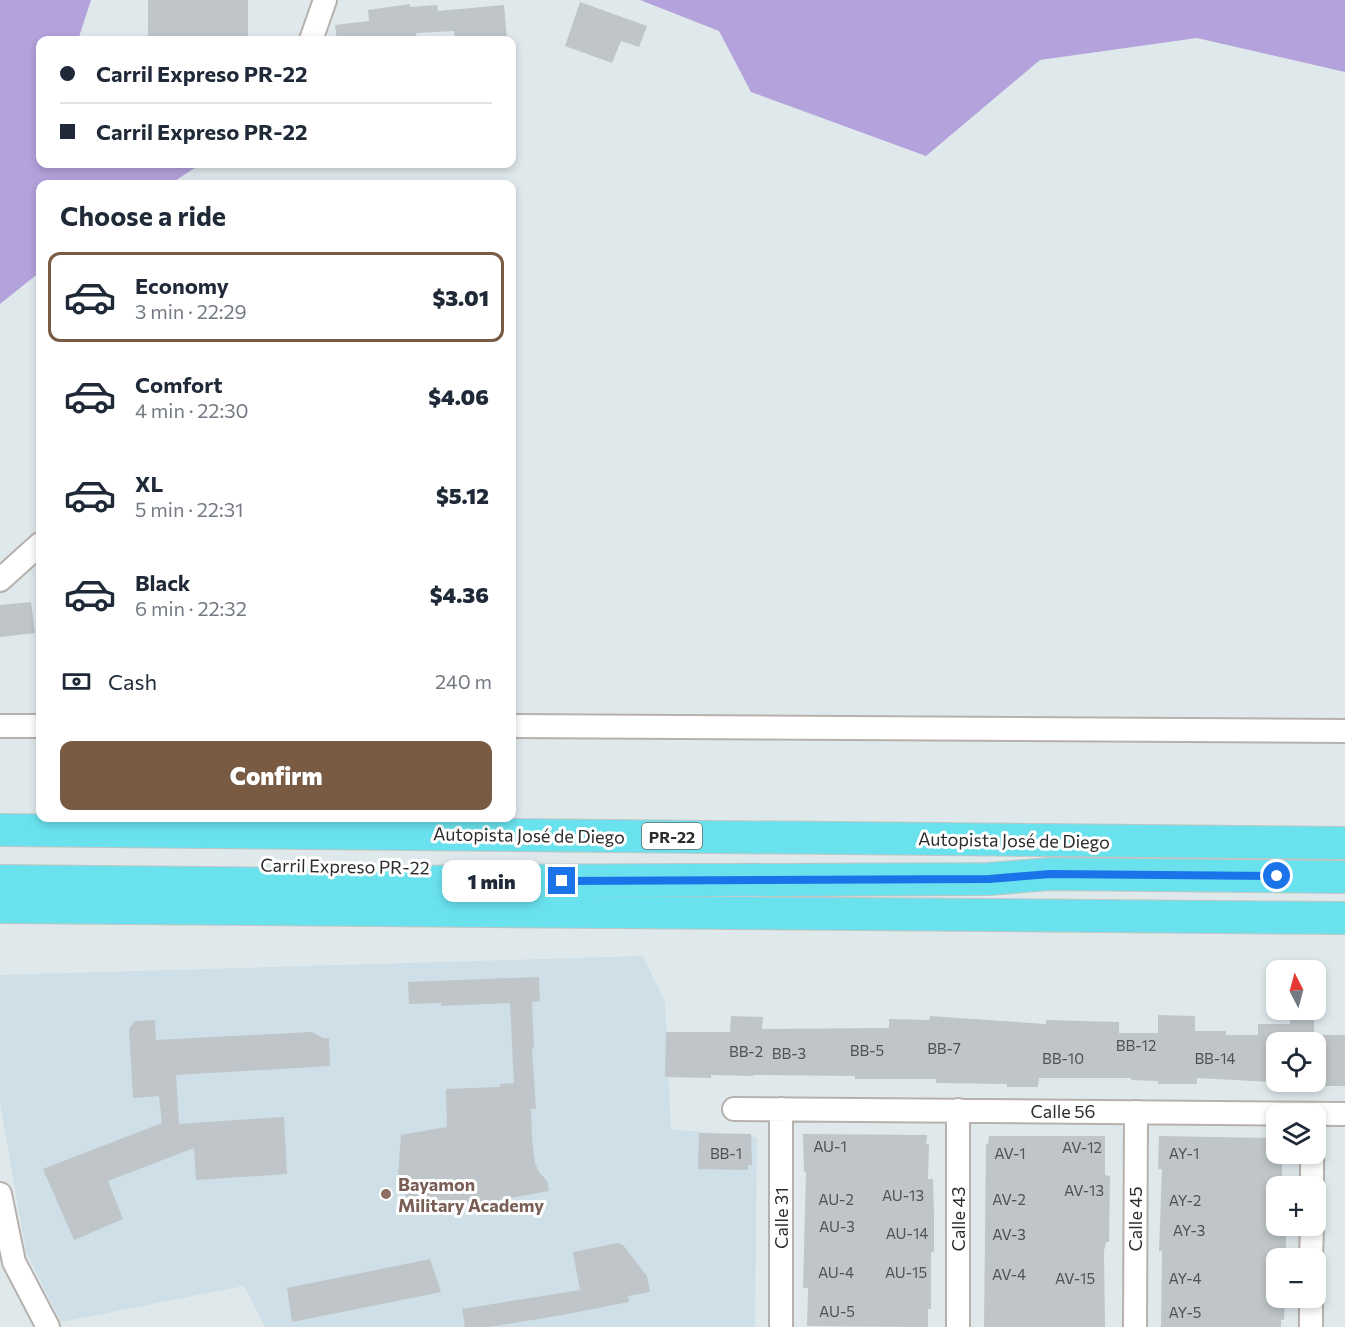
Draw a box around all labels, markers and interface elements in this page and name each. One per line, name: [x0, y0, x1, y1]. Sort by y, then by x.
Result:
text: Carril Expreso PR-22: [96, 60, 308, 87]
text: Carril Expreso PR-22: [96, 118, 308, 145]
text: Choose a ride: [60, 199, 226, 232]
icon: car: [63, 270, 117, 324]
text: Economy: [135, 272, 229, 299]
text: $3.01: [433, 284, 489, 311]
text: 3 min · 22:29: [135, 299, 247, 323]
icon: car: [63, 369, 117, 423]
text: Comfort: [135, 371, 223, 398]
text: $4.06: [428, 383, 489, 410]
text: 4 min · 22:30: [135, 398, 249, 422]
icon: car: [63, 468, 117, 522]
text: XL: [135, 470, 163, 497]
text: $5.12: [436, 482, 489, 509]
text: 5 min · 22:31: [135, 497, 244, 521]
icon: car: [63, 567, 117, 621]
text: Black: [135, 569, 190, 596]
text: $4.36: [430, 581, 489, 608]
text: 6 min · 22:32: [135, 596, 247, 620]
icon: cash: [60, 665, 93, 698]
text: Cash: [108, 668, 157, 695]
text: 240 m: [435, 669, 492, 693]
button: Confirm: [60, 741, 492, 810]
street label: Autopista José de Diego: [433, 822, 625, 848]
road number: PR-22: [642, 823, 702, 849]
street label: Autopista José de Diego: [918, 827, 1110, 853]
street label: Carril Expreso PR-22: [260, 854, 430, 878]
callout: 1 min: [442, 860, 541, 902]
route start: [1263, 862, 1290, 889]
route end: [548, 867, 575, 894]
text: 1 min: [467, 869, 516, 893]
north arrow: [1266, 960, 1326, 1020]
map controls: [1266, 960, 1326, 1308]
button: locate: [1266, 1032, 1326, 1092]
house number: BB-12: [1116, 1036, 1156, 1054]
house number: BB-7: [927, 1039, 961, 1057]
house number: BB-5: [850, 1041, 884, 1059]
house number: BB-2: [729, 1042, 763, 1060]
house number: BB-3: [772, 1044, 806, 1062]
house number: BB-10: [1042, 1049, 1084, 1067]
house number: BB-14: [1194, 1049, 1236, 1067]
street label: Calle 56: [1030, 1100, 1096, 1122]
button: layers: [1266, 1104, 1326, 1164]
house number: AU-1: [813, 1137, 847, 1155]
house number: AV-12: [1062, 1138, 1102, 1156]
house number: BB-1: [710, 1144, 742, 1162]
house number: AV-1: [994, 1144, 1026, 1162]
house number: AY-1: [1169, 1144, 1199, 1162]
place label: Bayamon Military Academy: [398, 1173, 544, 1216]
button: +: [1266, 1176, 1326, 1236]
house number: AV-13: [1064, 1181, 1104, 1199]
house number: AU-13: [882, 1186, 924, 1204]
marker: Bayamon Military Academy: [379, 1187, 393, 1201]
street label: Calle 31: [770, 1187, 792, 1249]
street label: Calle 43: [947, 1187, 969, 1251]
street label: Calle 45: [1124, 1187, 1146, 1251]
house number: AU-2: [818, 1190, 854, 1208]
house number: AV-2: [992, 1190, 1026, 1208]
house number: AY-2: [1169, 1191, 1201, 1209]
house number: AU-3: [819, 1217, 855, 1235]
house number: AY-3: [1173, 1221, 1205, 1239]
house number: AU-14: [886, 1224, 928, 1242]
house number: AV-3: [992, 1225, 1026, 1243]
button: −: [1266, 1248, 1326, 1308]
house number: AU-4: [818, 1263, 854, 1281]
house number: AU-15: [885, 1263, 927, 1281]
house number: AV-4: [992, 1265, 1026, 1283]
house number: AV-15: [1055, 1269, 1095, 1287]
house number: AY-4: [1168, 1269, 1202, 1287]
house number: AU-5: [819, 1302, 855, 1320]
house number: AY-5: [1169, 1303, 1201, 1321]

